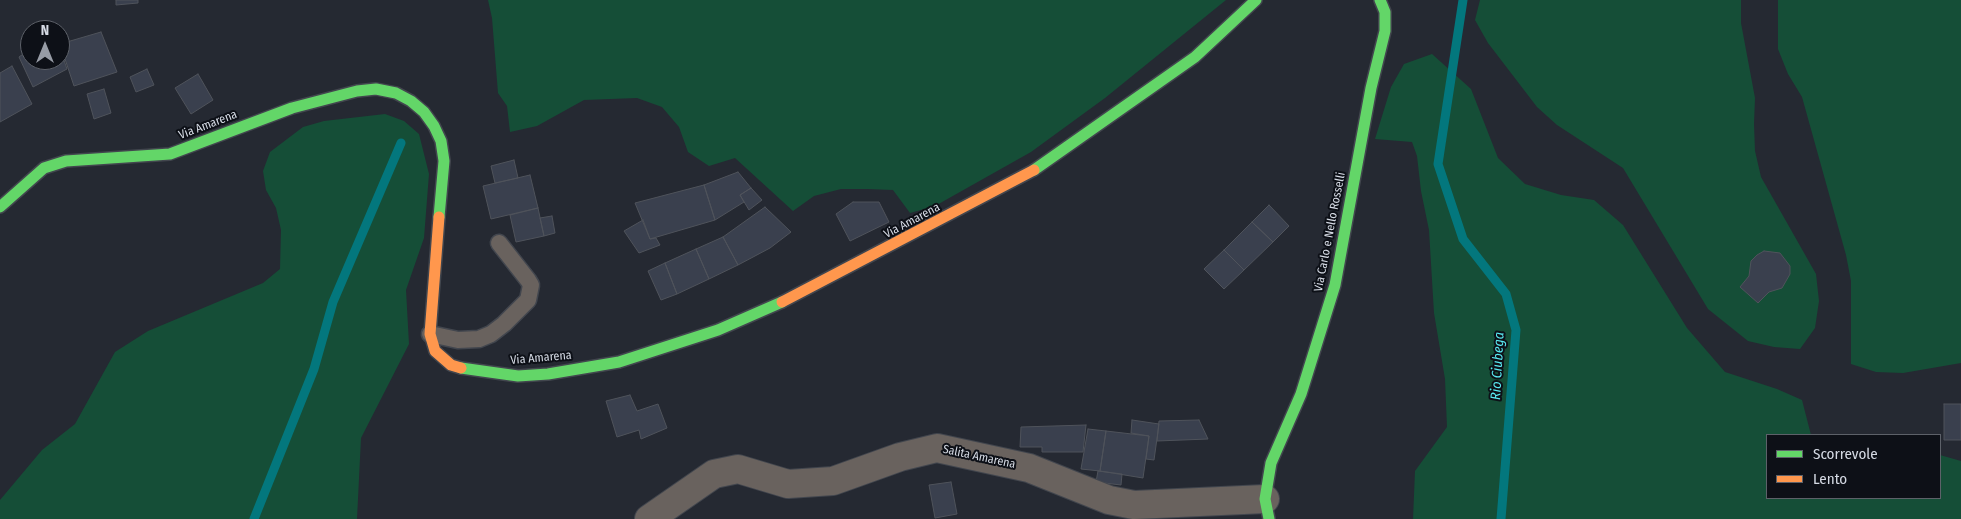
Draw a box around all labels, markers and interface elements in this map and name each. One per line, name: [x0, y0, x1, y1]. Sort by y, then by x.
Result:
north arrow: [20, 20, 70, 70]
text: N: [41, 22, 49, 39]
street label: Via Amarena: [177, 107, 239, 143]
street label: Via Carlo e Nello Rosselli: [1311, 171, 1349, 293]
street label: Via Amarena: [882, 200, 942, 242]
water label: Rio Ciubega: [1488, 332, 1508, 400]
street label: Via Amarena: [510, 348, 572, 368]
legend: [1766, 434, 1941, 499]
street label: Salita Amarena: [941, 442, 1017, 472]
text: Scorrevole: [1813, 445, 1878, 463]
text: Lento: [1813, 470, 1847, 488]

